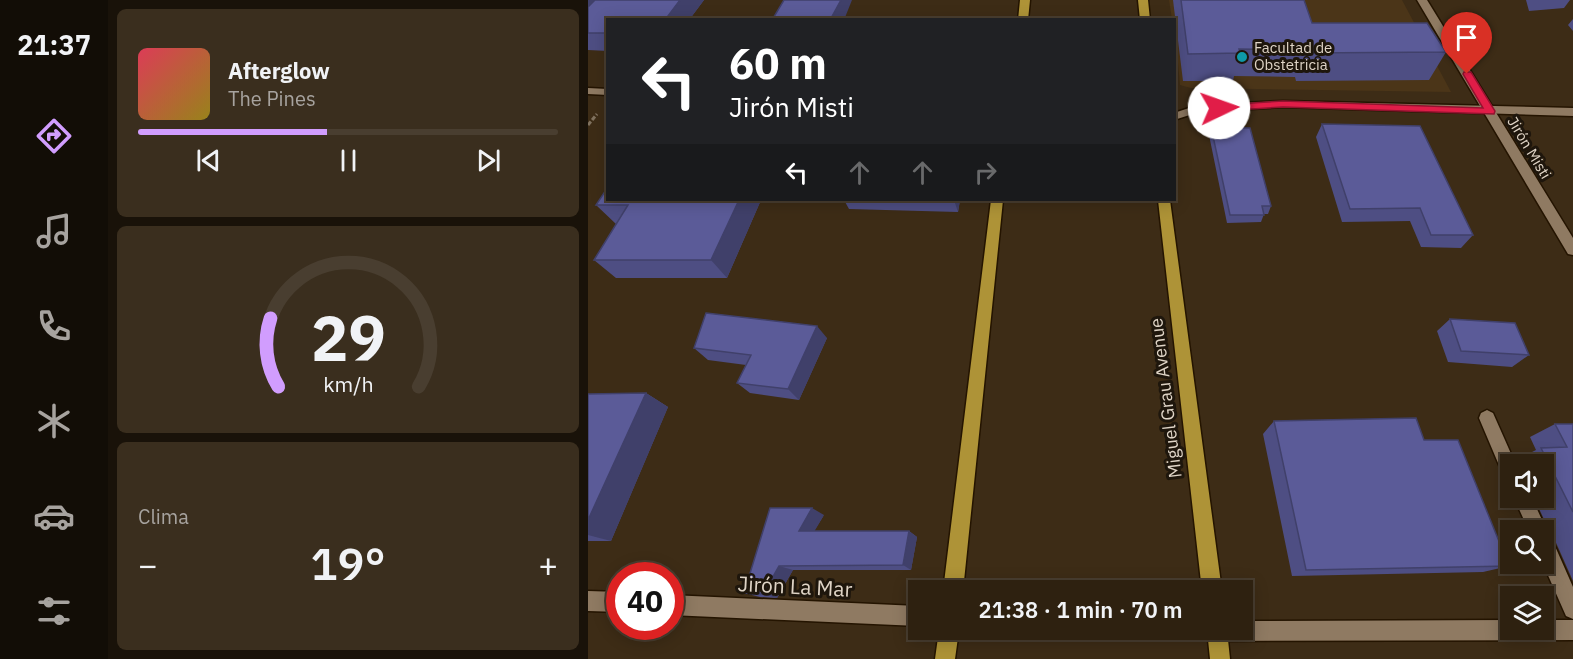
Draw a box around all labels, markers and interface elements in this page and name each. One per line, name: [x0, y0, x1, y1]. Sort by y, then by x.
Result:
pin: [1441, 12, 1492, 74]
icon: arrive: [1450, 21, 1483, 54]
text: 21:37: [17, 27, 91, 62]
text: 60 m: [729, 36, 827, 91]
place label: Facultad de Obstetricia: [1254, 38, 1332, 74]
icon: left: [630, 42, 708, 120]
marker: Facultad de Obstetricia: [1235, 50, 1249, 64]
text: Afterglow: [228, 56, 330, 85]
position arrow: [1187, 76, 1251, 140]
text: The Pines: [228, 85, 316, 112]
text: Jirón Misti: [729, 89, 854, 124]
street label: Jirón Misti: [1503, 113, 1555, 182]
icon: directions: [33, 115, 75, 157]
icon: previous: [192, 144, 225, 177]
icon: pause: [332, 144, 365, 177]
icon: next: [472, 144, 505, 177]
icon: left: [780, 156, 813, 189]
icon: ahead: [843, 156, 876, 189]
icon: ahead: [906, 156, 939, 189]
icon: right: [969, 156, 1002, 189]
icon: music: [33, 210, 75, 252]
text: 29: [311, 297, 385, 378]
icon: phone: [33, 305, 75, 347]
street label: Miguel Grau Avenue: [1144, 317, 1187, 479]
text: km/h: [323, 370, 373, 398]
icon: climate: [33, 400, 75, 442]
map controls: [1500, 454, 1554, 640]
button: sound: [1500, 454, 1554, 508]
icon: car: [33, 495, 75, 537]
text: Clima: [138, 503, 189, 530]
button: search: [1500, 520, 1554, 574]
text: 19°: [310, 534, 386, 592]
text: −: [138, 543, 158, 586]
text: +: [538, 543, 558, 586]
speed limit sign: 40: [606, 562, 684, 640]
street label: Jirón La Mar: [737, 569, 853, 603]
button: layers: [1500, 586, 1554, 640]
icon: filters: [33, 590, 75, 632]
text: 21:38 · 1 min · 70 m: [979, 595, 1183, 624]

